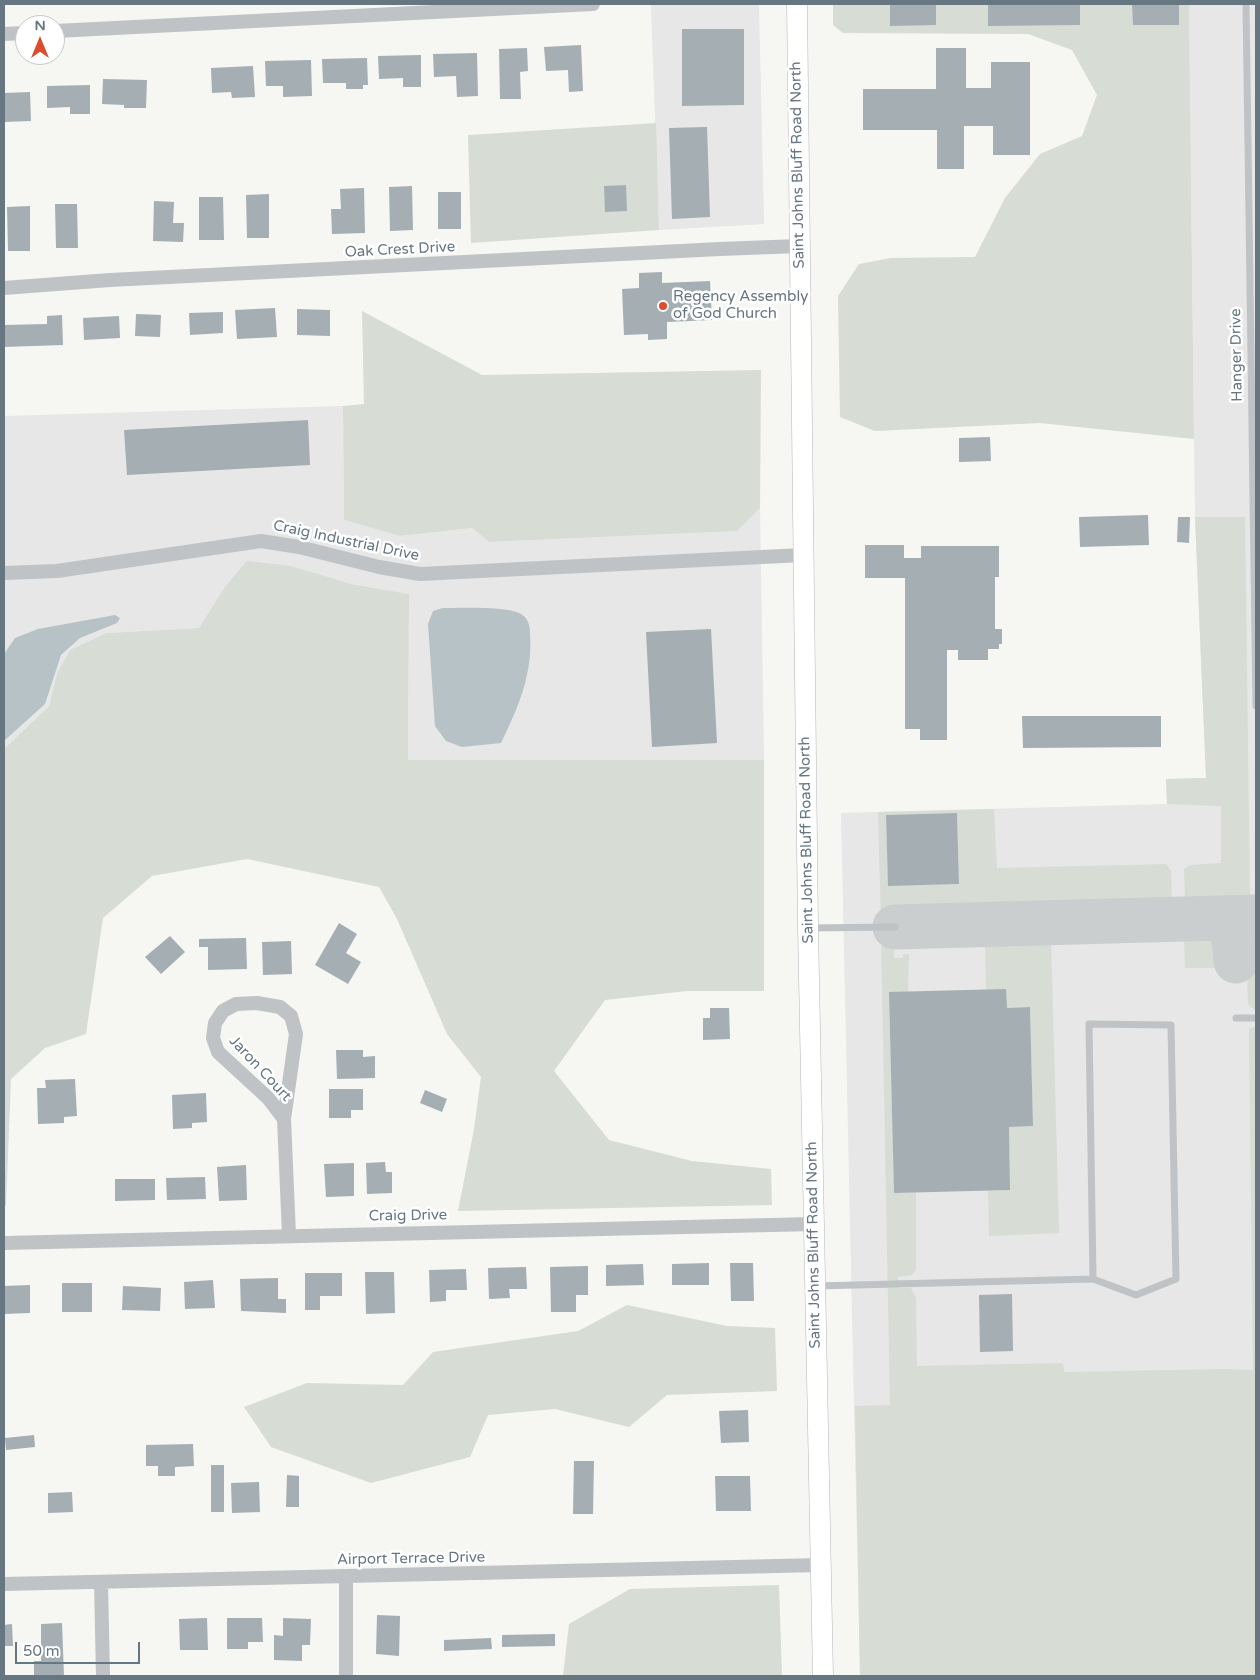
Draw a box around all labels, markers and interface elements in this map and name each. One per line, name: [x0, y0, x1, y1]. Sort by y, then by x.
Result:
north arrow: [15, 15, 65, 65]
text: N: [34, 17, 46, 34]
street label: Saint Johns Bluff Road North: [787, 61, 809, 269]
street label: Oak Crest Drive: [344, 238, 456, 262]
place label: Regency Assembly of God Church: [673, 288, 808, 323]
marker: Regency Assembly of God Church: [657, 300, 669, 312]
street label: Hanger Drive: [1227, 308, 1247, 402]
street label: Craig Industrial Drive: [271, 517, 421, 565]
street label: Saint Johns Bluff Road North: [796, 736, 818, 944]
street label: Jaron Court: [225, 1033, 295, 1105]
street label: Saint Johns Bluff Road North: [803, 1141, 825, 1349]
street label: Craig Drive: [369, 1206, 447, 1226]
street label: Airport Terrace Drive: [337, 1549, 485, 1569]
scale bar: [18, 1632, 142, 1664]
text: 50 m: [23, 1642, 60, 1660]

